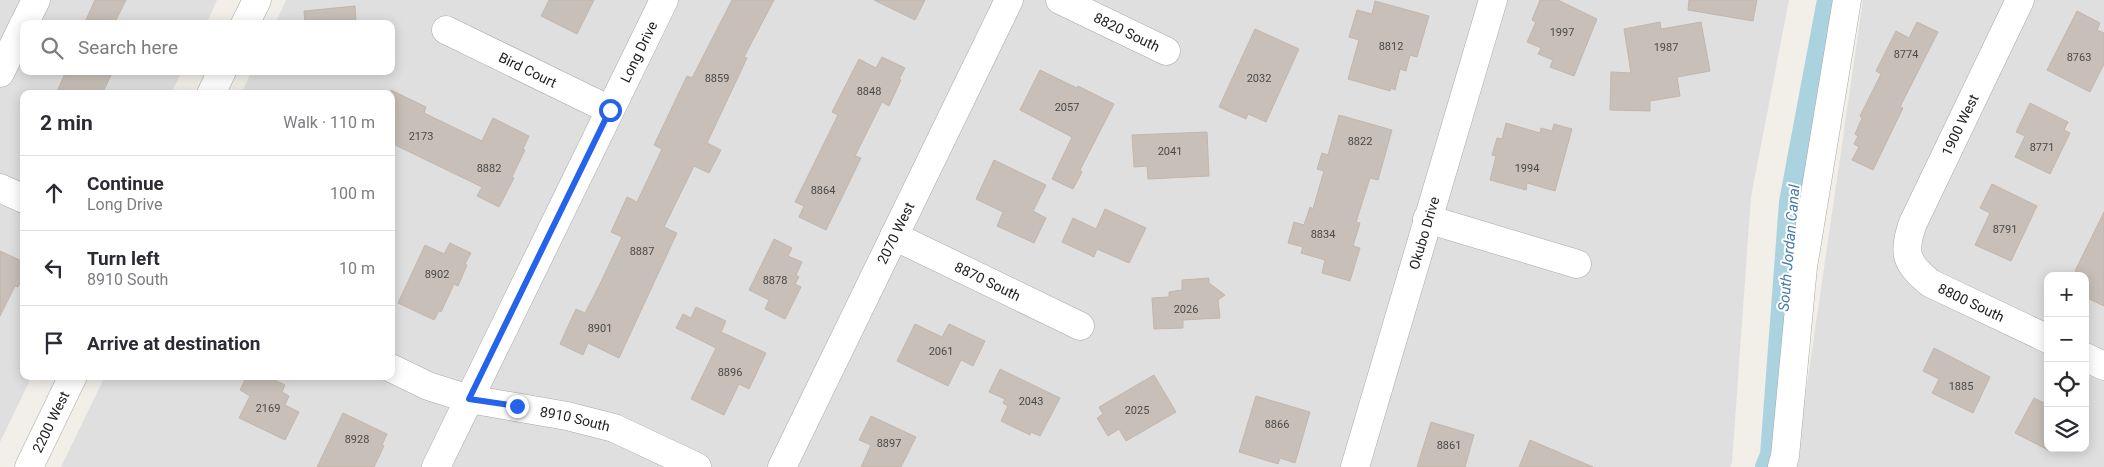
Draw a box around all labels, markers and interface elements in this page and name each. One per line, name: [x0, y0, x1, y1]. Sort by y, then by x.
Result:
street label: 8820 South: [1091, 9, 1162, 55]
street label: Long Drive: [617, 19, 660, 85]
search box: [20, 20, 395, 75]
house number: 1997: [1550, 26, 1574, 39]
icon: search: [38, 34, 66, 62]
text: Search here: [78, 36, 178, 59]
house number: 8812: [1379, 40, 1403, 53]
house number: 1987: [1654, 41, 1678, 54]
house number: 8774: [1894, 48, 1918, 61]
street label: Bird Court: [496, 49, 560, 91]
house number: 8763: [2067, 51, 2091, 64]
house number: 8859: [705, 72, 729, 85]
house number: 2032: [1247, 72, 1271, 85]
house number: 8848: [857, 85, 881, 98]
street label: 1900 West: [1938, 91, 1982, 158]
route start: [599, 99, 622, 122]
house number: 2057: [1055, 101, 1079, 114]
text: 2 min: [40, 111, 93, 135]
text: Walk · 110 m: [283, 113, 375, 132]
house number: 2173: [409, 130, 433, 143]
house number: 8822: [1348, 135, 1372, 148]
house number: 8771: [2030, 141, 2054, 154]
house number: 2041: [1158, 145, 1182, 158]
house number: 8882: [477, 162, 501, 175]
house number: 1994: [1515, 162, 1539, 175]
text: Continue: [87, 172, 164, 195]
icon: ahead: [40, 179, 68, 207]
water label: South Jordan Canal: [1774, 183, 1804, 312]
text: 100 m: [330, 184, 375, 203]
house number: 8864: [811, 184, 835, 197]
text: Long Drive: [87, 195, 162, 214]
street label: Okubo Drive: [1406, 195, 1442, 271]
street label: 2070 West: [874, 199, 918, 267]
house number: 8791: [1993, 223, 2017, 236]
house number: 8834: [1311, 228, 1335, 241]
house number: 8887: [630, 245, 654, 258]
text: Turn left: [87, 247, 160, 270]
icon: left: [40, 254, 68, 282]
text: 10 m: [339, 259, 375, 278]
street label: 8870 South: [952, 259, 1023, 304]
house number: 8902: [425, 268, 449, 281]
text: 8910 South: [87, 270, 168, 289]
map controls: [2044, 272, 2089, 452]
button: +: [2044, 272, 2089, 317]
house number: 8878: [763, 274, 787, 287]
street label: 8800 South: [1936, 280, 2007, 325]
house number: 2026: [1174, 303, 1198, 316]
button: −: [2044, 317, 2089, 362]
house number: 8901: [588, 322, 612, 335]
icon: arrive: [40, 329, 68, 357]
text: Arrive at destination: [87, 332, 260, 355]
house number: 2061: [929, 345, 953, 358]
button: locate: [2044, 362, 2089, 407]
house number: 8896: [718, 366, 742, 379]
house number: 1885: [1949, 380, 1973, 393]
street label: 2200 West: [29, 388, 73, 455]
route end: [506, 395, 529, 418]
house number: 2043: [1019, 395, 1043, 408]
house number: 2169: [256, 402, 280, 415]
street label: 8910 South: [539, 403, 612, 435]
house number: 2025: [1125, 404, 1149, 417]
button: layers: [2044, 407, 2089, 452]
house number: 8866: [1265, 418, 1289, 431]
house number: 8928: [345, 433, 369, 446]
house number: 8897: [877, 437, 901, 450]
house number: 8861: [1437, 439, 1461, 452]

